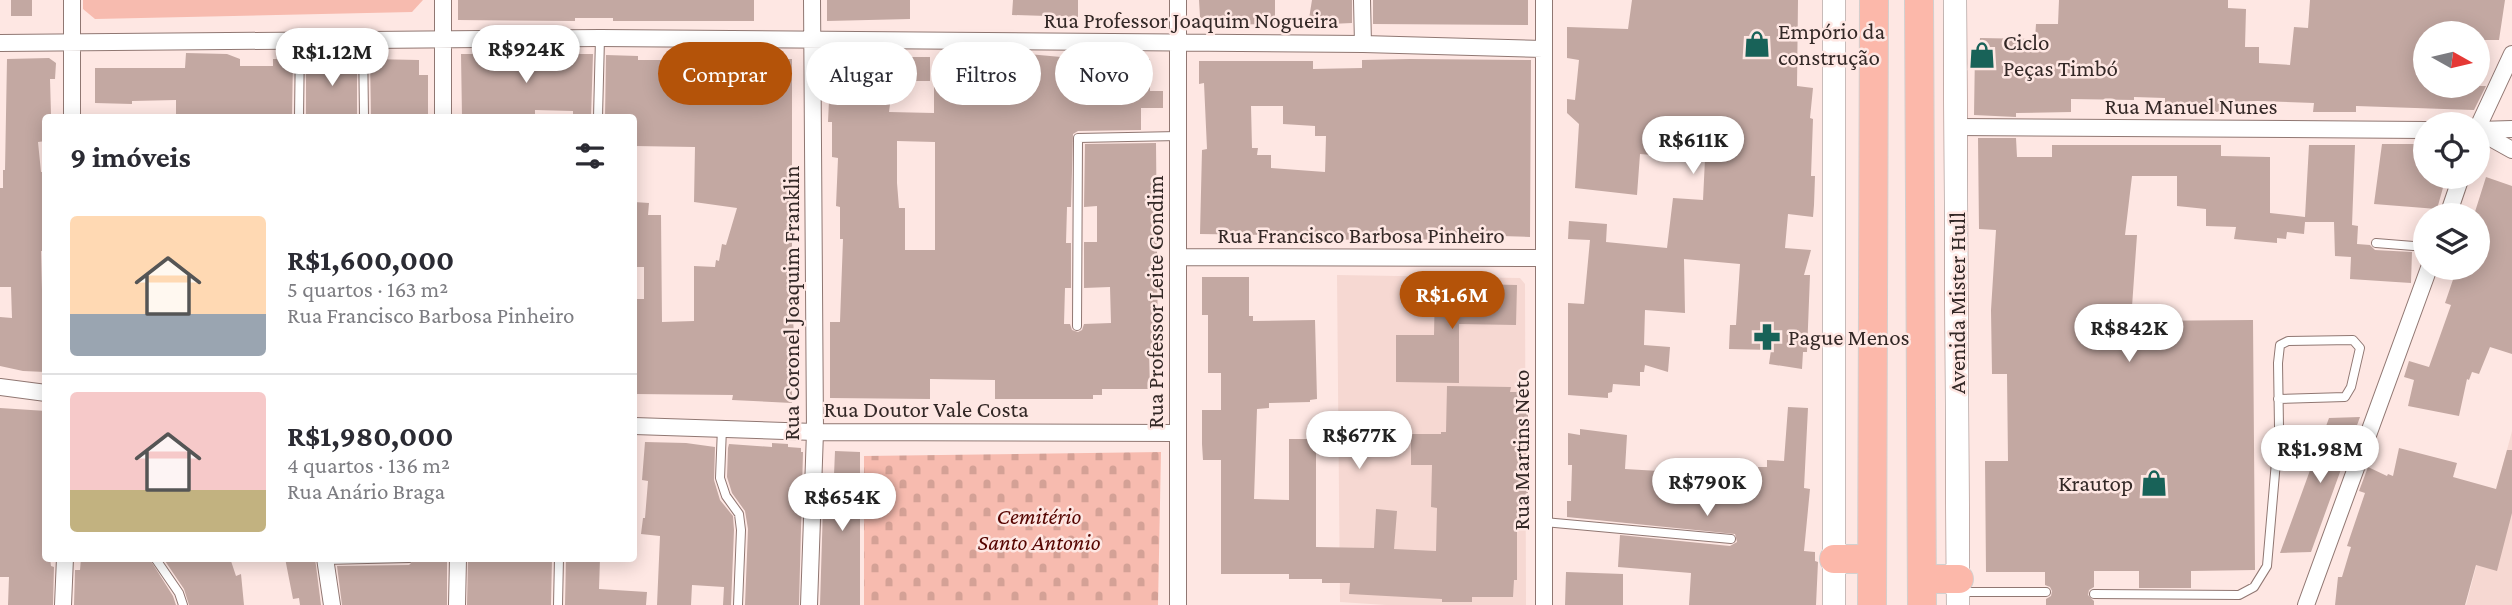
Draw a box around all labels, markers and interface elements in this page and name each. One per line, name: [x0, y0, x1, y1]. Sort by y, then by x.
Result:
street label: Rua Professor Joaquim Nogueira: [1044, 7, 1339, 33]
place label: Empório da construção: [1778, 18, 1885, 70]
north arrow: [2413, 21, 2490, 98]
map controls: [2413, 21, 2490, 280]
pin: R$924K: [469, 25, 583, 85]
pin: R$1.12M: [267, 28, 397, 88]
shop icon: Empório da construção: [1742, 29, 1772, 59]
place label: Ciclo Peças Timbó: [2003, 29, 2118, 81]
text: R$924K: [488, 35, 564, 61]
text: R$1.12M: [292, 38, 372, 64]
shop icon: Ciclo Peças Timbó: [1967, 40, 1997, 70]
chip: Comprar: [658, 42, 792, 105]
chip: Alugar: [806, 42, 917, 105]
chip: Filtros: [931, 42, 1041, 105]
chip: Novo: [1055, 42, 1153, 105]
street label: Rua Manuel Nunes: [2104, 93, 2278, 119]
button: locate: [2413, 112, 2490, 189]
pin: R$611K: [1636, 116, 1750, 176]
text: R$611K: [1658, 126, 1728, 152]
icon: filters: [571, 137, 609, 175]
text: 9 imóveis: [70, 140, 191, 173]
street label: Rua Coronel Joaquim Franklin: [778, 165, 804, 441]
street label: Rua Professor Leite Gondim: [1142, 175, 1168, 429]
button: layers: [2413, 203, 2490, 280]
street label: Avenida Mister Hull: [1944, 212, 1970, 394]
street label: Rua Francisco Barbosa Pinheiro: [1217, 222, 1505, 248]
text: R$1,600,000: [287, 243, 454, 276]
icon: home: [126, 244, 210, 328]
pin: R$1.6M: [1395, 272, 1509, 331]
text: 5 quartos · 163 m²: [287, 276, 448, 302]
text: R$1.6M: [1416, 281, 1488, 307]
text: Rua Francisco Barbosa Pinheiro: [287, 302, 574, 328]
pin: R$842K: [2072, 304, 2186, 364]
text: R$842K: [2090, 314, 2168, 340]
pharmacy icon: Pague Menos: [1752, 322, 1782, 352]
place label: Pague Menos: [1788, 324, 1910, 350]
street label: Rua Martins Neto: [1508, 370, 1534, 530]
street label: Rua Doutor Vale Costa: [823, 396, 1029, 422]
pin: R$677K: [1302, 412, 1416, 471]
text: R$1,980,000: [287, 419, 454, 452]
icon: home: [126, 420, 210, 504]
text: R$677K: [1322, 421, 1396, 447]
pin: R$1.98M: [2255, 426, 2385, 485]
text: R$1.98M: [2277, 435, 2363, 461]
text: 4 quartos · 136 m²: [287, 452, 450, 478]
pin: R$790K: [1650, 458, 1764, 518]
text: R$790K: [1668, 468, 1746, 494]
shop icon: Krautop: [2139, 468, 2169, 498]
place label: Krautop: [2058, 470, 2133, 496]
pin: R$654K: [785, 474, 899, 533]
text: Rua Anário Braga: [287, 478, 445, 504]
text: R$654K: [804, 483, 880, 509]
park label: Cemitério Santo Antonio: [978, 503, 1101, 555]

